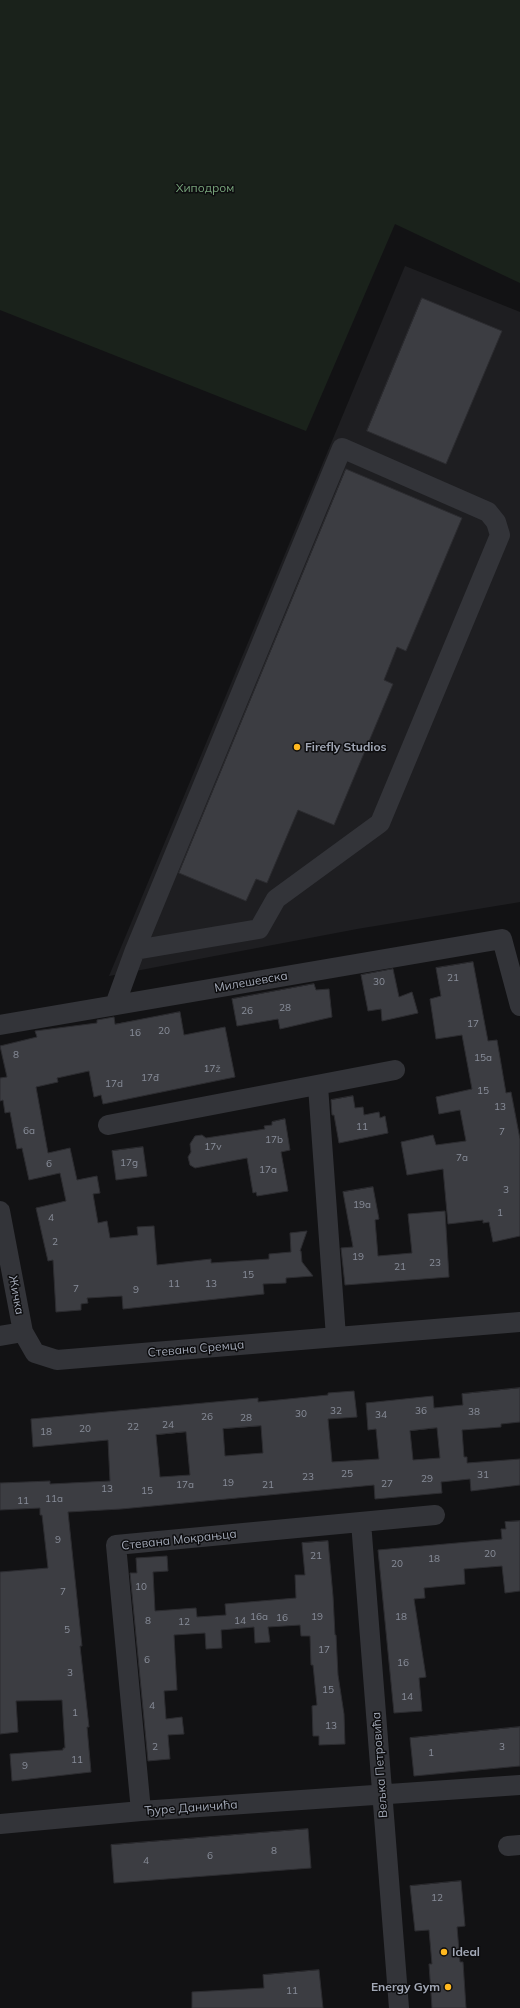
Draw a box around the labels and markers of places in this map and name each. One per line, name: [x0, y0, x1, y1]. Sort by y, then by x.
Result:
place label: Firefly Studios: [305, 740, 387, 754]
marker: Firefly Studios: [292, 742, 302, 752]
place label: Ideal: [452, 1945, 480, 1959]
marker: Ideal: [439, 1947, 449, 1957]
place label: Energy Gym: [371, 1980, 440, 1994]
marker: Energy Gym: [443, 1982, 453, 1992]

